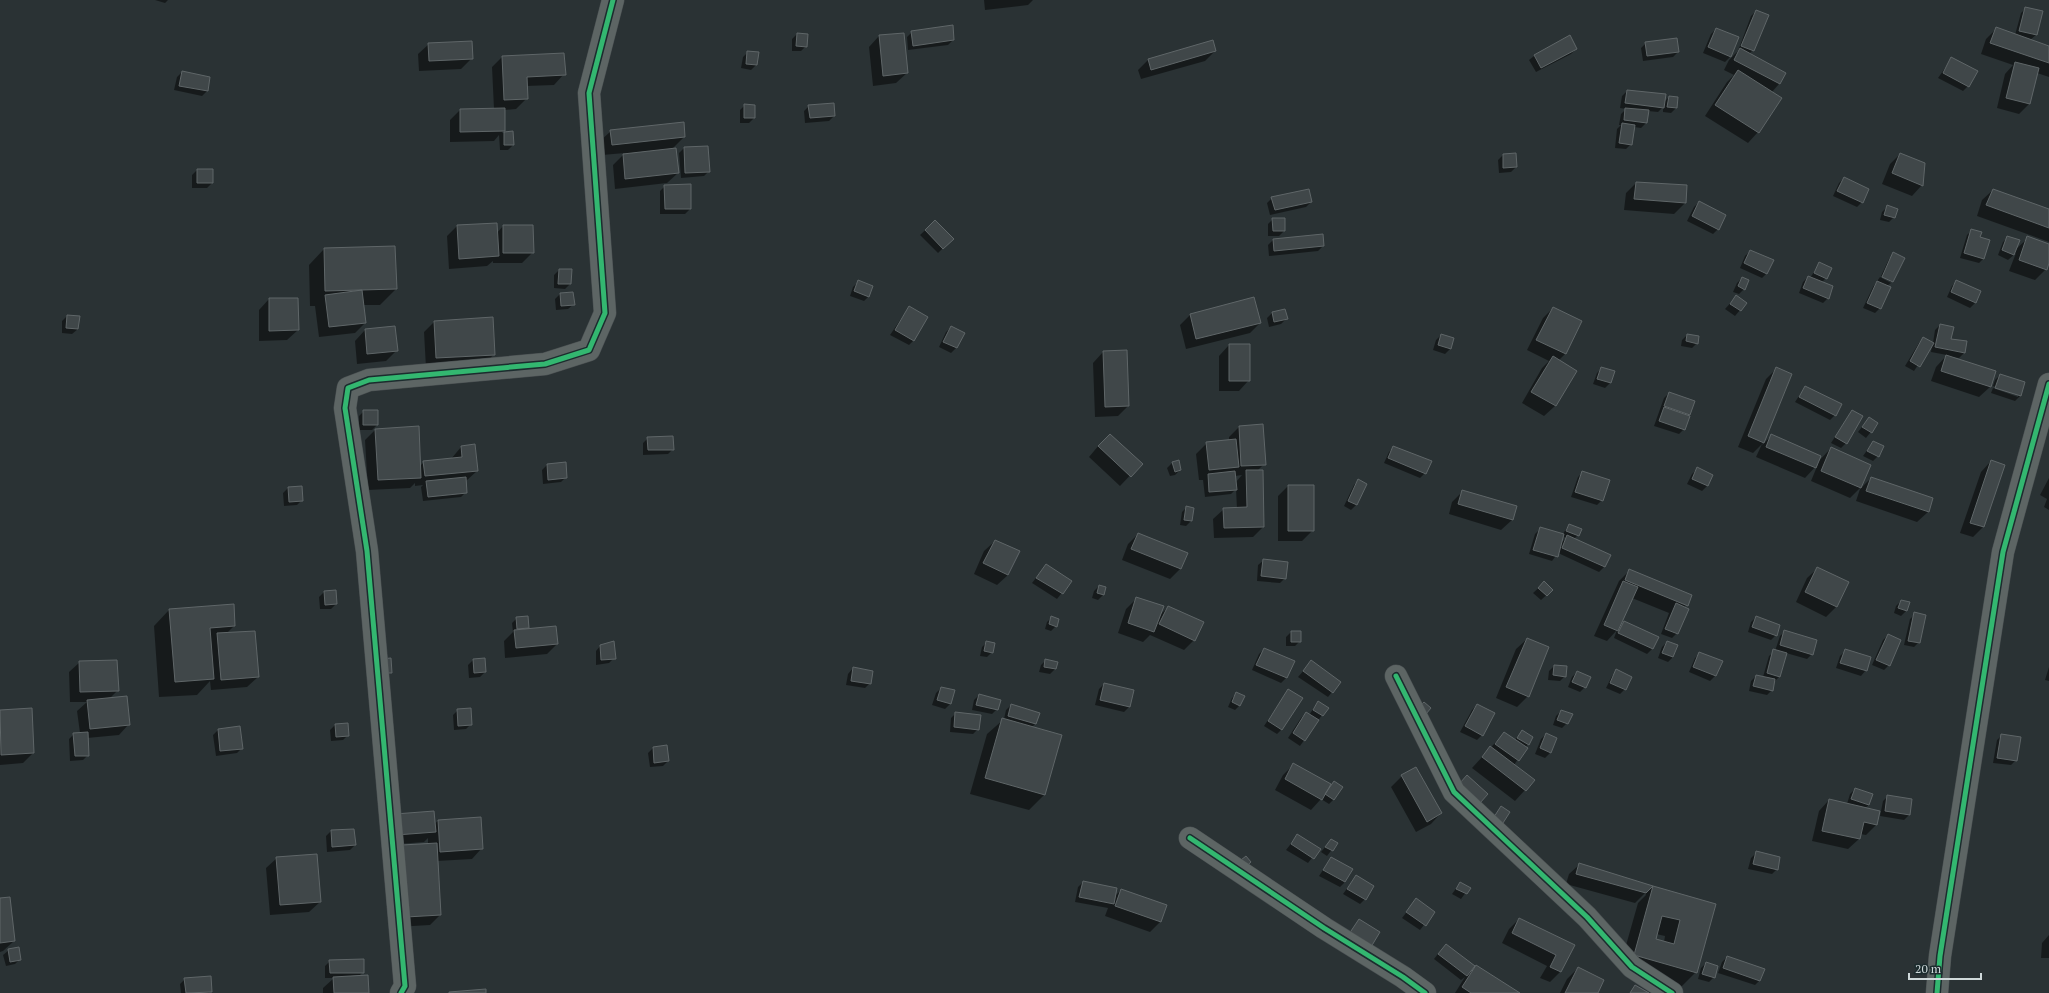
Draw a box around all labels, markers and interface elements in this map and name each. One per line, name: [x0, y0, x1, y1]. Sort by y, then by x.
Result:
scale bar: [1909, 955, 1981, 981]
text: 20 m: [1915, 961, 1942, 976]

